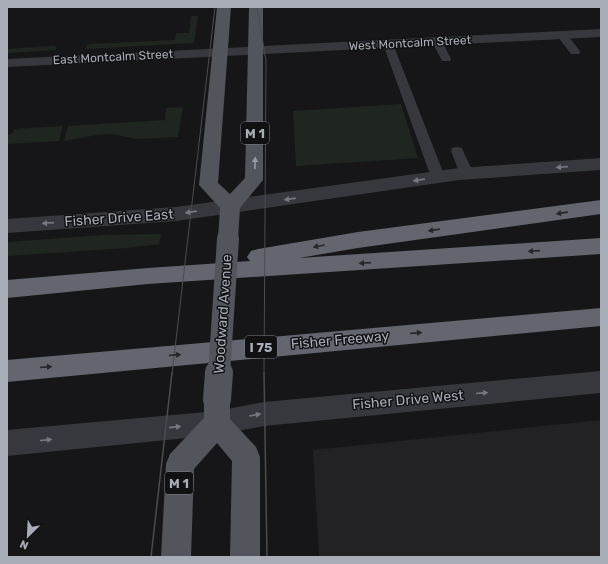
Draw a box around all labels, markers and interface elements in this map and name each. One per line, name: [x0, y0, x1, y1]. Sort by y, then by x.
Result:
street label: West Montcalm Street: [348, 33, 472, 53]
street label: East Montcalm Street: [53, 47, 174, 67]
road number: M 1: [241, 122, 269, 144]
one-way arrow: [251, 157, 258, 169]
one-way arrow: [556, 163, 568, 170]
one-way arrow: [413, 177, 425, 183]
one-way arrow: [284, 196, 296, 202]
street label: Fisher Drive East: [64, 206, 175, 230]
one-way arrow: [185, 209, 197, 215]
one-way arrow: [556, 210, 568, 216]
one-way arrow: [42, 220, 54, 227]
one-way arrow: [427, 227, 440, 233]
one-way arrow: [313, 244, 325, 250]
one-way arrow: [528, 247, 540, 254]
street label: Woodward Avenue: [210, 254, 236, 374]
one-way arrow: [359, 259, 371, 266]
street label: Fisher Freeway: [290, 327, 390, 353]
one-way arrow: [410, 330, 422, 336]
road number: I 75: [245, 336, 277, 358]
one-way arrow: [169, 352, 181, 359]
one-way arrow: [40, 364, 52, 370]
street label: Fisher Drive West: [352, 387, 465, 413]
one-way arrow: [476, 390, 488, 396]
one-way arrow: [249, 412, 261, 418]
one-way arrow: [169, 424, 181, 430]
one-way arrow: [40, 436, 52, 443]
road number: M 1: [165, 472, 193, 494]
north arrow: [8, 516, 48, 556]
text: N: [18, 537, 30, 552]

